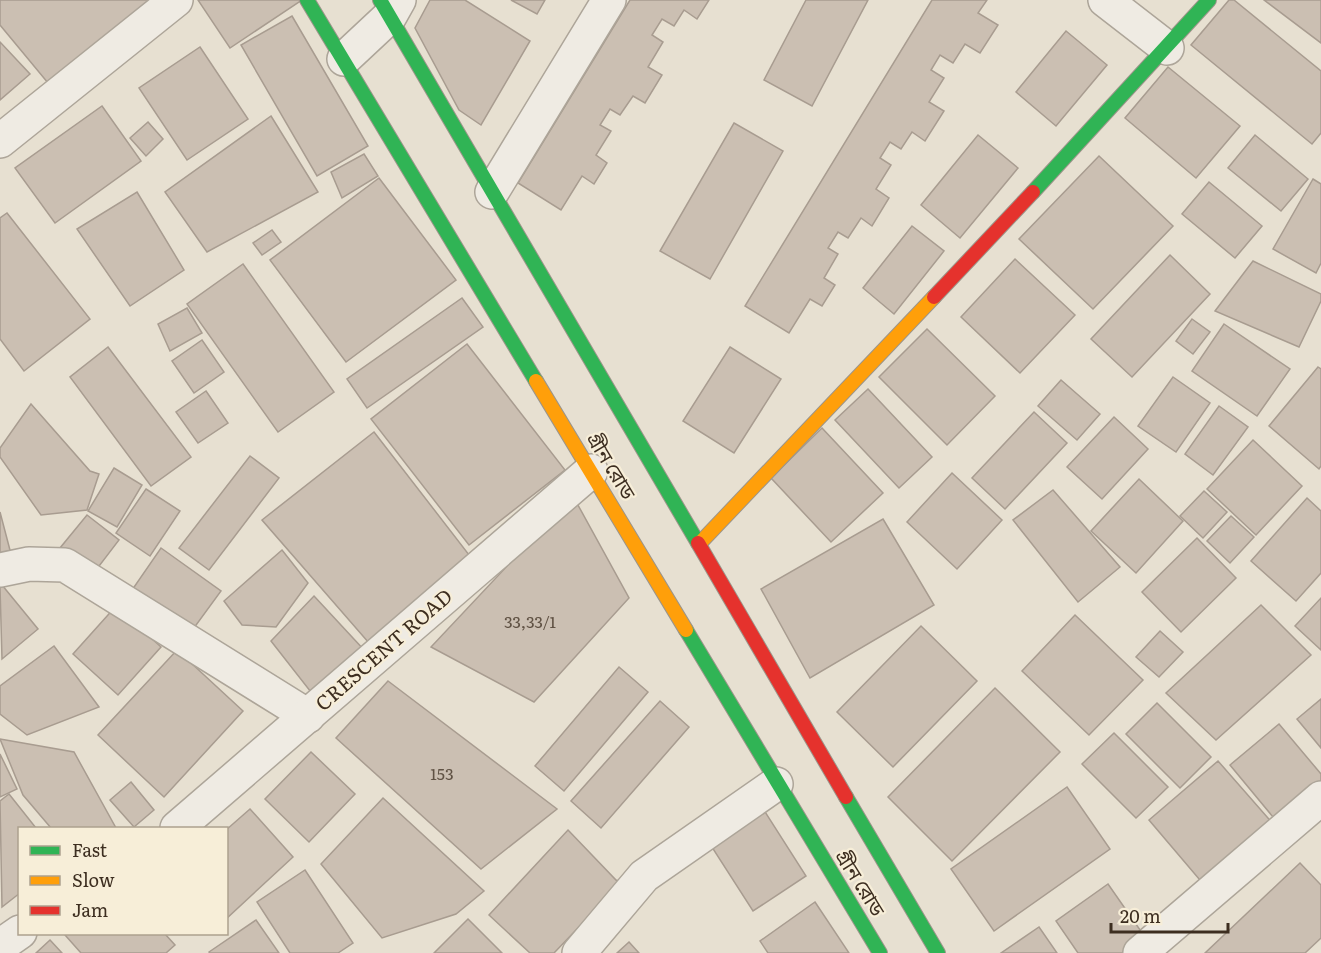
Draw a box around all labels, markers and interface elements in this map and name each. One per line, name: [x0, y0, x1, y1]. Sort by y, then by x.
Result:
street label: গ্রীন রোড: [581, 426, 645, 505]
street label: CRESCENT ROAD: [307, 580, 458, 717]
house number: 33,33/1: [504, 609, 556, 633]
house number: 153: [430, 761, 454, 785]
legend: [18, 827, 228, 935]
text: Fast: [72, 836, 108, 863]
street label: গ্রীন রোড: [829, 843, 894, 922]
text: Slow: [72, 866, 115, 893]
text: Jam: [72, 896, 108, 923]
scale bar: [1111, 896, 1228, 934]
text: 20 m: [1120, 902, 1161, 929]

